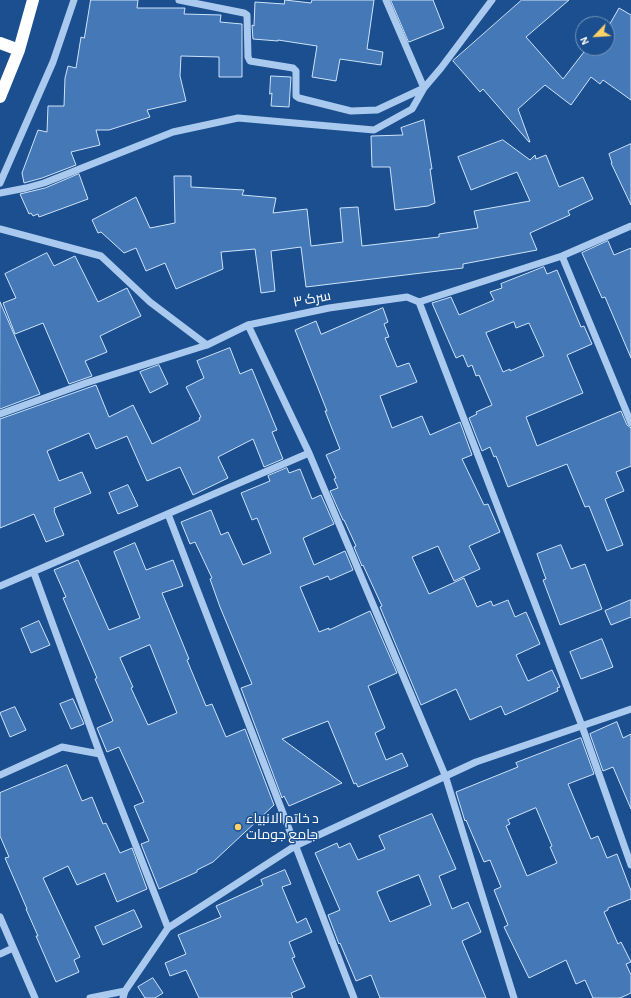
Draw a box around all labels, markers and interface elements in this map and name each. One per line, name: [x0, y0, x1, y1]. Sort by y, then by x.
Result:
north arrow: [575, 16, 615, 56]
text: N: [578, 35, 591, 47]
street label: سرک ۳: [292, 287, 332, 311]
place label: د خاتم الانبیاء جامع جومات: [246, 811, 319, 844]
marker: د خاتم الانبیاء جامع جومات: [233, 822, 243, 832]

